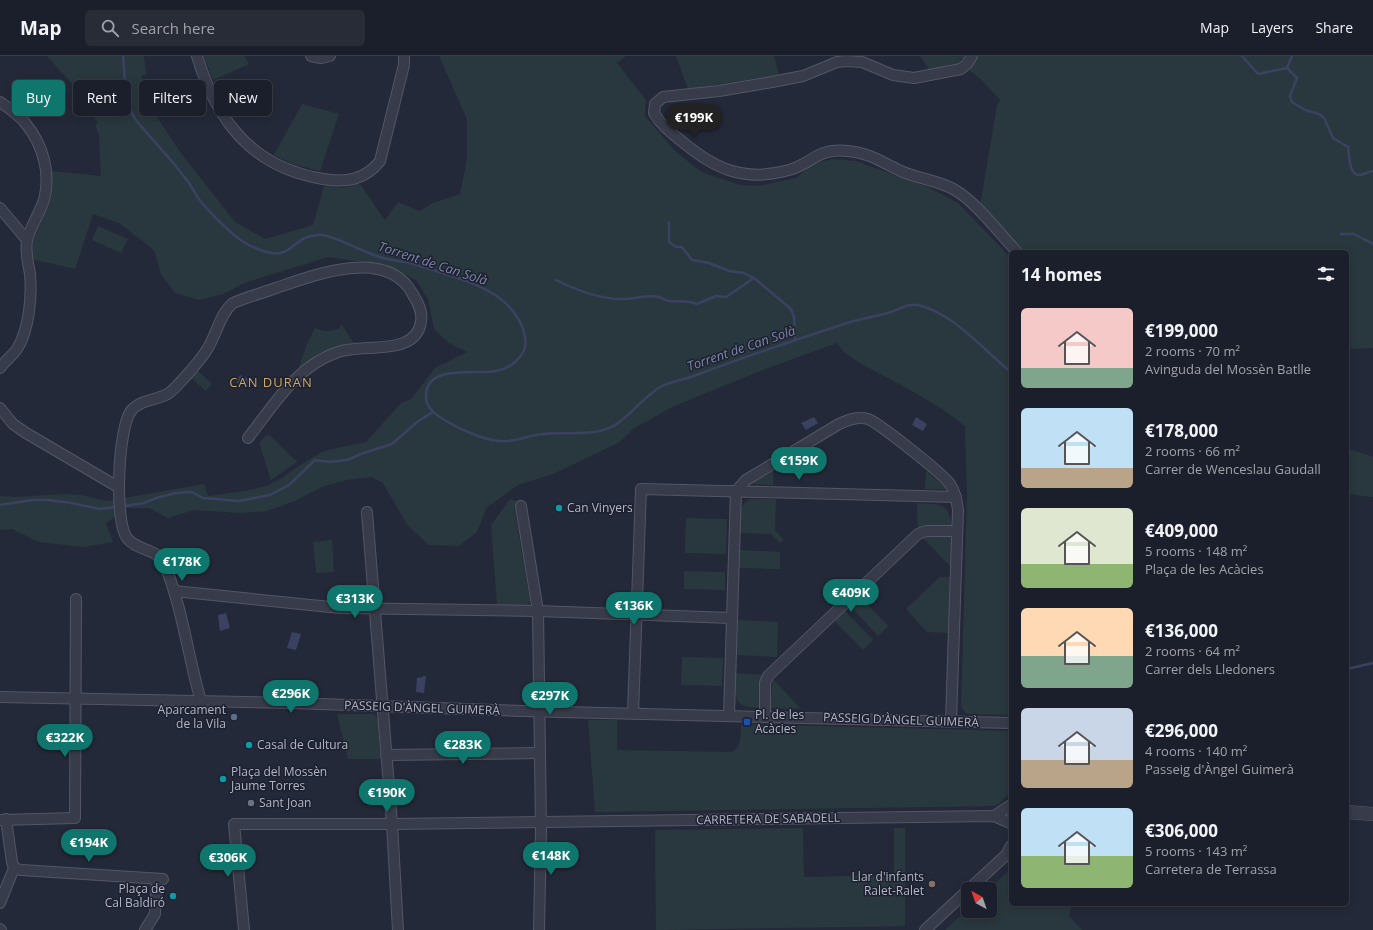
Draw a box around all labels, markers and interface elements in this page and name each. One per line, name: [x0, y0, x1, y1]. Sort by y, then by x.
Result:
search box: [85, 10, 365, 46]
text: Map: [20, 15, 61, 41]
icon: search: [99, 17, 121, 39]
text: Search here: [131, 18, 215, 38]
text: Map: [1200, 18, 1229, 37]
text: Layers: [1251, 18, 1293, 37]
text: Share: [1315, 18, 1353, 37]
chip: Buy: [12, 80, 65, 116]
chip: Rent: [73, 80, 131, 116]
chip: Filters: [139, 80, 206, 116]
chip: New: [214, 80, 272, 116]
pin: €199K: [666, 104, 722, 138]
text: €199K: [675, 108, 713, 126]
water label: Torrent de Can Solà: [376, 237, 490, 289]
text: 14 homes: [1021, 263, 1102, 286]
icon: filters: [1315, 263, 1337, 285]
text: €199,000: [1145, 319, 1218, 342]
water label: Torrent de Can Solà: [684, 321, 798, 375]
icon: home: [1053, 324, 1101, 372]
text: 2 rooms · 70 m²: [1145, 342, 1240, 360]
text: Avinguda del Mossèn Batlle: [1145, 360, 1311, 378]
district label: CAN DURAN: [229, 373, 313, 391]
text: €178,000: [1145, 419, 1218, 442]
icon: home: [1053, 424, 1101, 472]
text: 2 rooms · 66 m²: [1145, 442, 1240, 460]
pin: €159K: [771, 447, 827, 481]
text: €159K: [780, 451, 818, 469]
text: Carrer de Wenceslau Gaudall: [1145, 460, 1321, 478]
place label: Can Vinyers: [567, 499, 633, 516]
marker: Can Vinyers: [554, 503, 564, 513]
text: €409,000: [1145, 519, 1218, 542]
icon: home: [1053, 524, 1101, 572]
text: 5 rooms · 148 m²: [1145, 542, 1247, 560]
pin: €178K: [154, 548, 210, 582]
text: €178K: [163, 552, 201, 570]
text: Plaça de les Acàcies: [1145, 560, 1264, 578]
pin: €409K: [823, 579, 879, 613]
text: €409K: [832, 583, 870, 601]
pin: €313K: [327, 585, 383, 619]
text: €313K: [336, 589, 374, 607]
pin: €136K: [606, 592, 662, 626]
text: €136K: [615, 596, 653, 614]
text: €136,000: [1145, 619, 1218, 642]
icon: home: [1053, 624, 1101, 672]
text: 2 rooms · 64 m²: [1145, 642, 1240, 660]
text: Carrer dels Lledoners: [1145, 660, 1275, 678]
pin: €296K: [263, 680, 319, 714]
pin: €297K: [522, 682, 578, 716]
text: €296K: [272, 684, 310, 702]
text: €297K: [531, 686, 569, 704]
street label: PASSEIG D'ÀNGEL GUIMERÀ: [344, 696, 501, 719]
place label: Aparcament de la Vila: [158, 701, 226, 732]
place label: Pl. de les Acàcies: [755, 706, 804, 737]
street label: PASSEIG D'ÀNGEL GUIMERÀ: [823, 708, 980, 731]
marker: Aparcament de la Vila: [229, 712, 239, 722]
marker: Pl. de les Acàcies: [742, 717, 752, 727]
text: €296,000: [1145, 719, 1218, 742]
pin: €322K: [37, 724, 93, 758]
icon: home: [1053, 724, 1101, 772]
text: €322K: [46, 728, 84, 746]
pin: €283K: [435, 731, 491, 765]
text: €283K: [444, 735, 482, 753]
place label: Casal de Cultura: [257, 736, 348, 753]
marker: Casal de Cultura: [244, 740, 254, 750]
text: 4 rooms · 140 m²: [1145, 742, 1247, 760]
text: Passeig d'Àngel Guimerà: [1145, 760, 1294, 778]
place label: Plaça del Mossèn Jaume Torres: [230, 763, 327, 794]
marker: Plaça del Mossèn Jaume Torres: [218, 774, 228, 784]
pin: €190K: [359, 779, 415, 813]
text: €190K: [368, 783, 406, 801]
place label: Sant Joan: [259, 794, 311, 811]
marker: Sant Joan: [246, 798, 256, 808]
street label: CARRETERA DE SABADELL: [696, 809, 840, 828]
text: €306,000: [1145, 819, 1218, 842]
icon: home: [1053, 824, 1101, 872]
pin: €194K: [61, 829, 117, 863]
text: €194K: [70, 833, 108, 851]
pin: €148K: [523, 842, 579, 876]
text: 5 rooms · 143 m²: [1145, 842, 1247, 860]
pin: €306K: [200, 844, 256, 878]
text: €148K: [532, 846, 570, 864]
text: €306K: [209, 848, 247, 866]
text: Carretera de Terrassa: [1145, 860, 1277, 878]
place label: Llar d'infants Ralet-Ralet: [852, 868, 924, 899]
marker: Llar d'infants Ralet-Ralet: [927, 879, 937, 889]
place label: Plaça de Cal Baldiró: [105, 880, 165, 911]
north arrow: [961, 882, 997, 918]
map controls: [961, 882, 997, 918]
marker: Plaça de Cal Baldiró: [168, 891, 178, 901]

